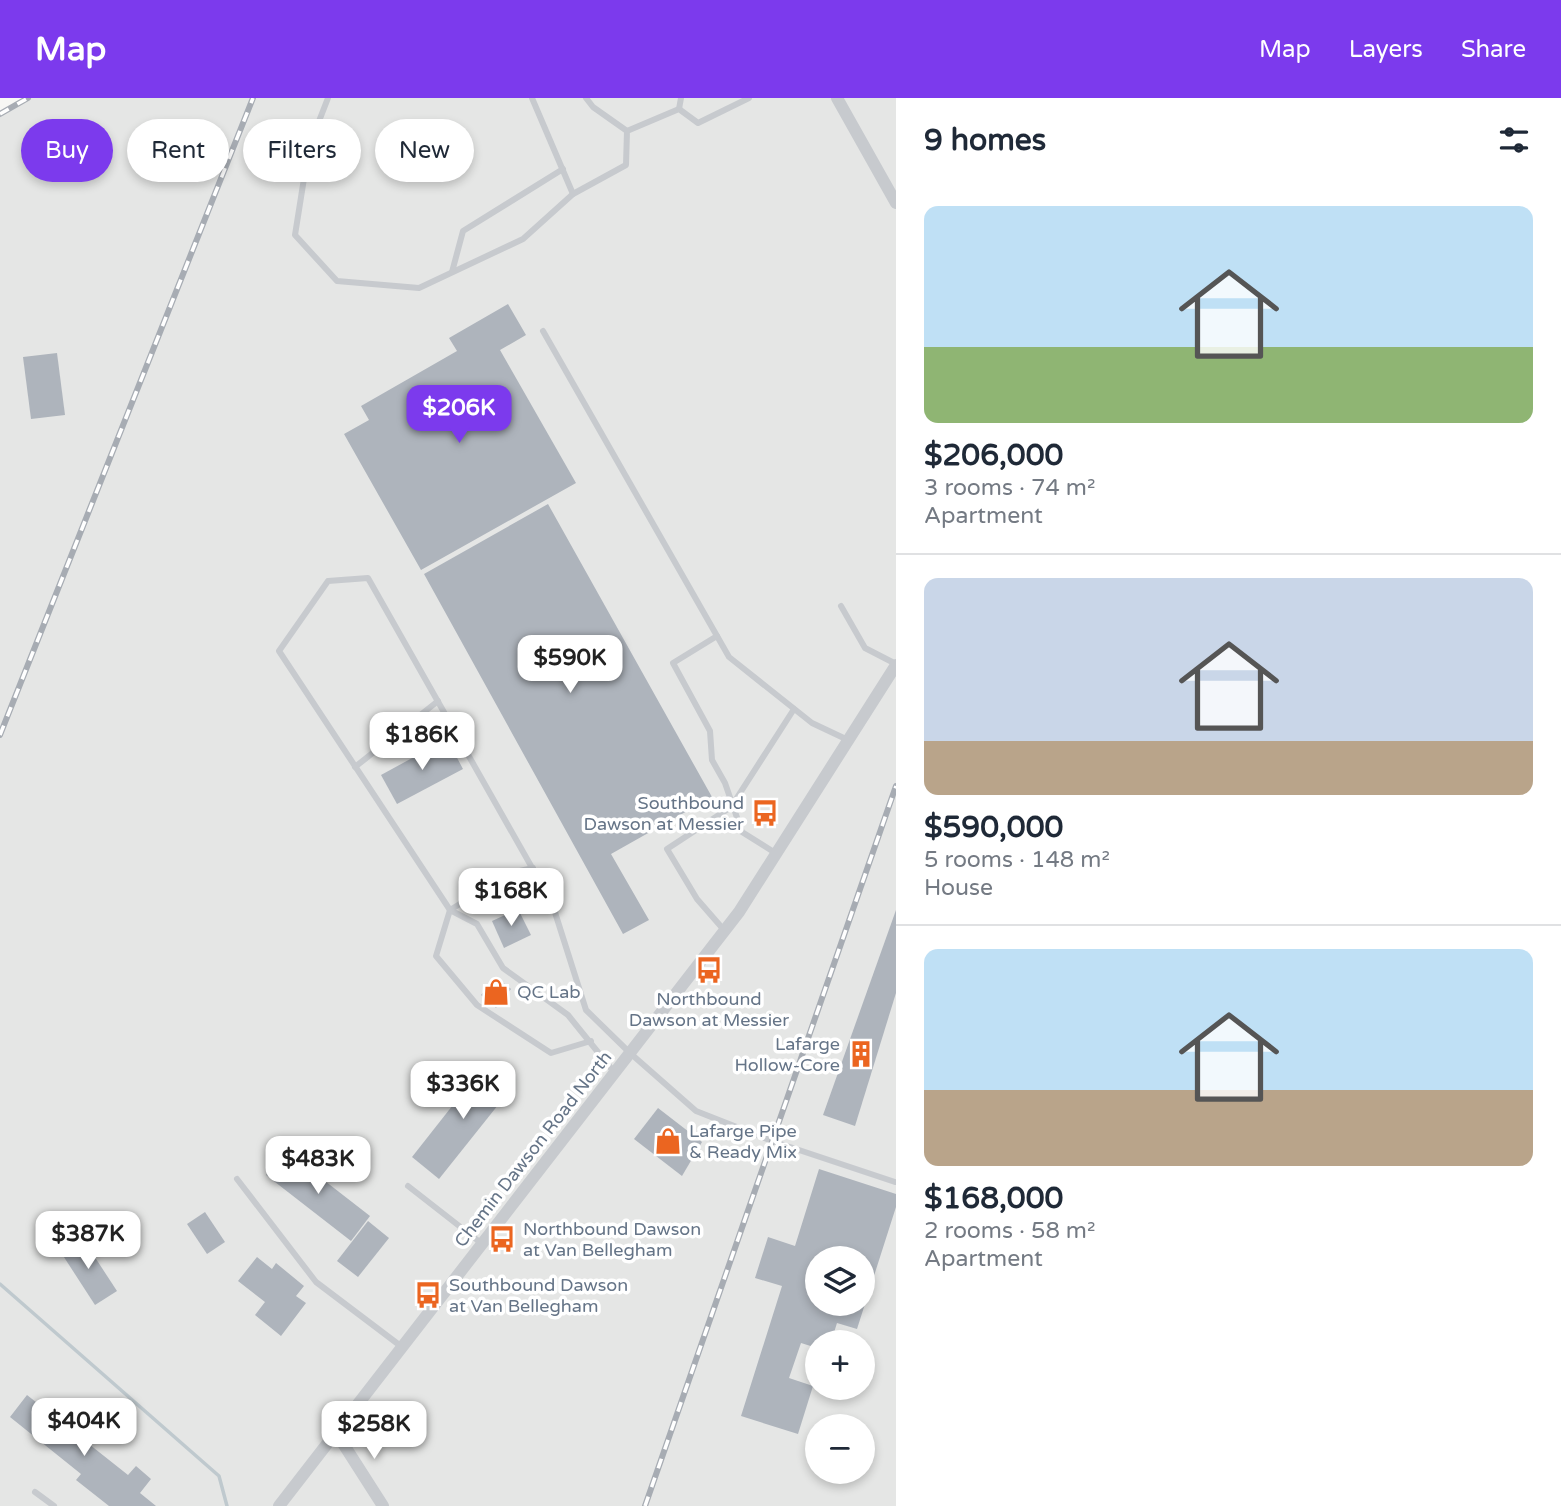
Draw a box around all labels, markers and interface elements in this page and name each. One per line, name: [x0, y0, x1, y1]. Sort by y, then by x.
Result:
text: Map: [35, 30, 106, 69]
text: Map: [1259, 35, 1311, 64]
text: Layers: [1349, 35, 1423, 64]
text: Share: [1461, 35, 1526, 64]
chip: Buy: [21, 119, 113, 182]
chip: Rent: [127, 119, 229, 182]
chip: Filters: [243, 119, 361, 182]
chip: New: [375, 119, 474, 182]
icon: filters: [1495, 121, 1533, 159]
text: 9 homes: [924, 122, 1046, 159]
icon: home: [1166, 251, 1292, 377]
pin: $206K: [410, 386, 508, 445]
text: $206K: [423, 394, 495, 422]
text: $206,000: [924, 437, 1063, 474]
text: 3 rooms · 74 m²: [924, 474, 1095, 502]
text: Apartment: [924, 502, 1043, 530]
icon: home: [1166, 623, 1292, 749]
pin: $590K: [521, 636, 619, 695]
text: $590K: [534, 644, 606, 672]
pin: $186K: [373, 712, 471, 772]
text: $186K: [386, 721, 458, 749]
place label: Southbound Dawson at Messier: [584, 792, 744, 835]
bus stop icon: Southbound Dawson at Messier: [750, 798, 780, 828]
text: $590,000: [924, 809, 1063, 846]
text: 5 rooms · 148 m²: [924, 846, 1110, 874]
pin: $168K: [462, 868, 560, 928]
text: House: [924, 874, 993, 902]
text: $168K: [475, 877, 547, 905]
bus stop icon: Northbound Dawson at Messier: [694, 955, 724, 985]
shop icon: QC Lab: [481, 977, 511, 1007]
place label: QC Lab: [517, 981, 581, 1003]
place label: Northbound Dawson at Messier: [629, 988, 789, 1031]
icon: home: [1166, 994, 1292, 1120]
place label: Lafarge Hollow-Core: [735, 1033, 840, 1076]
building icon: Lafarge Hollow-Core: [846, 1039, 876, 1069]
street label: Chemin Dawson Road North: [450, 1047, 616, 1251]
pin: $336K: [414, 1062, 512, 1121]
text: $336K: [427, 1070, 499, 1098]
place label: Lafarge Pipe & Ready Mix: [689, 1120, 797, 1163]
shop icon: Lafarge Pipe & Ready Mix: [653, 1126, 683, 1156]
pin: $483K: [269, 1136, 367, 1196]
text: $483K: [282, 1145, 354, 1173]
text: $168,000: [924, 1180, 1063, 1217]
pin: $387K: [39, 1212, 137, 1271]
text: 2 rooms · 58 m²: [924, 1217, 1095, 1245]
place label: Northbound Dawson at Van Bellegham: [523, 1218, 701, 1261]
text: $387K: [52, 1220, 124, 1248]
bus stop icon: Northbound Dawson at Van Bellegham: [487, 1224, 517, 1254]
text: Apartment: [924, 1245, 1043, 1273]
map controls: [805, 1246, 875, 1484]
button: layers: [805, 1246, 875, 1316]
place label: Southbound Dawson at Van Bellegham: [449, 1274, 628, 1317]
bus stop icon: Southbound Dawson at Van Bellegham: [413, 1280, 443, 1310]
button: +: [805, 1330, 875, 1400]
pin: $404K: [35, 1398, 133, 1458]
pin: $258K: [325, 1402, 423, 1461]
text: $404K: [48, 1407, 120, 1435]
text: $258K: [338, 1410, 410, 1438]
button: −: [805, 1414, 875, 1484]

